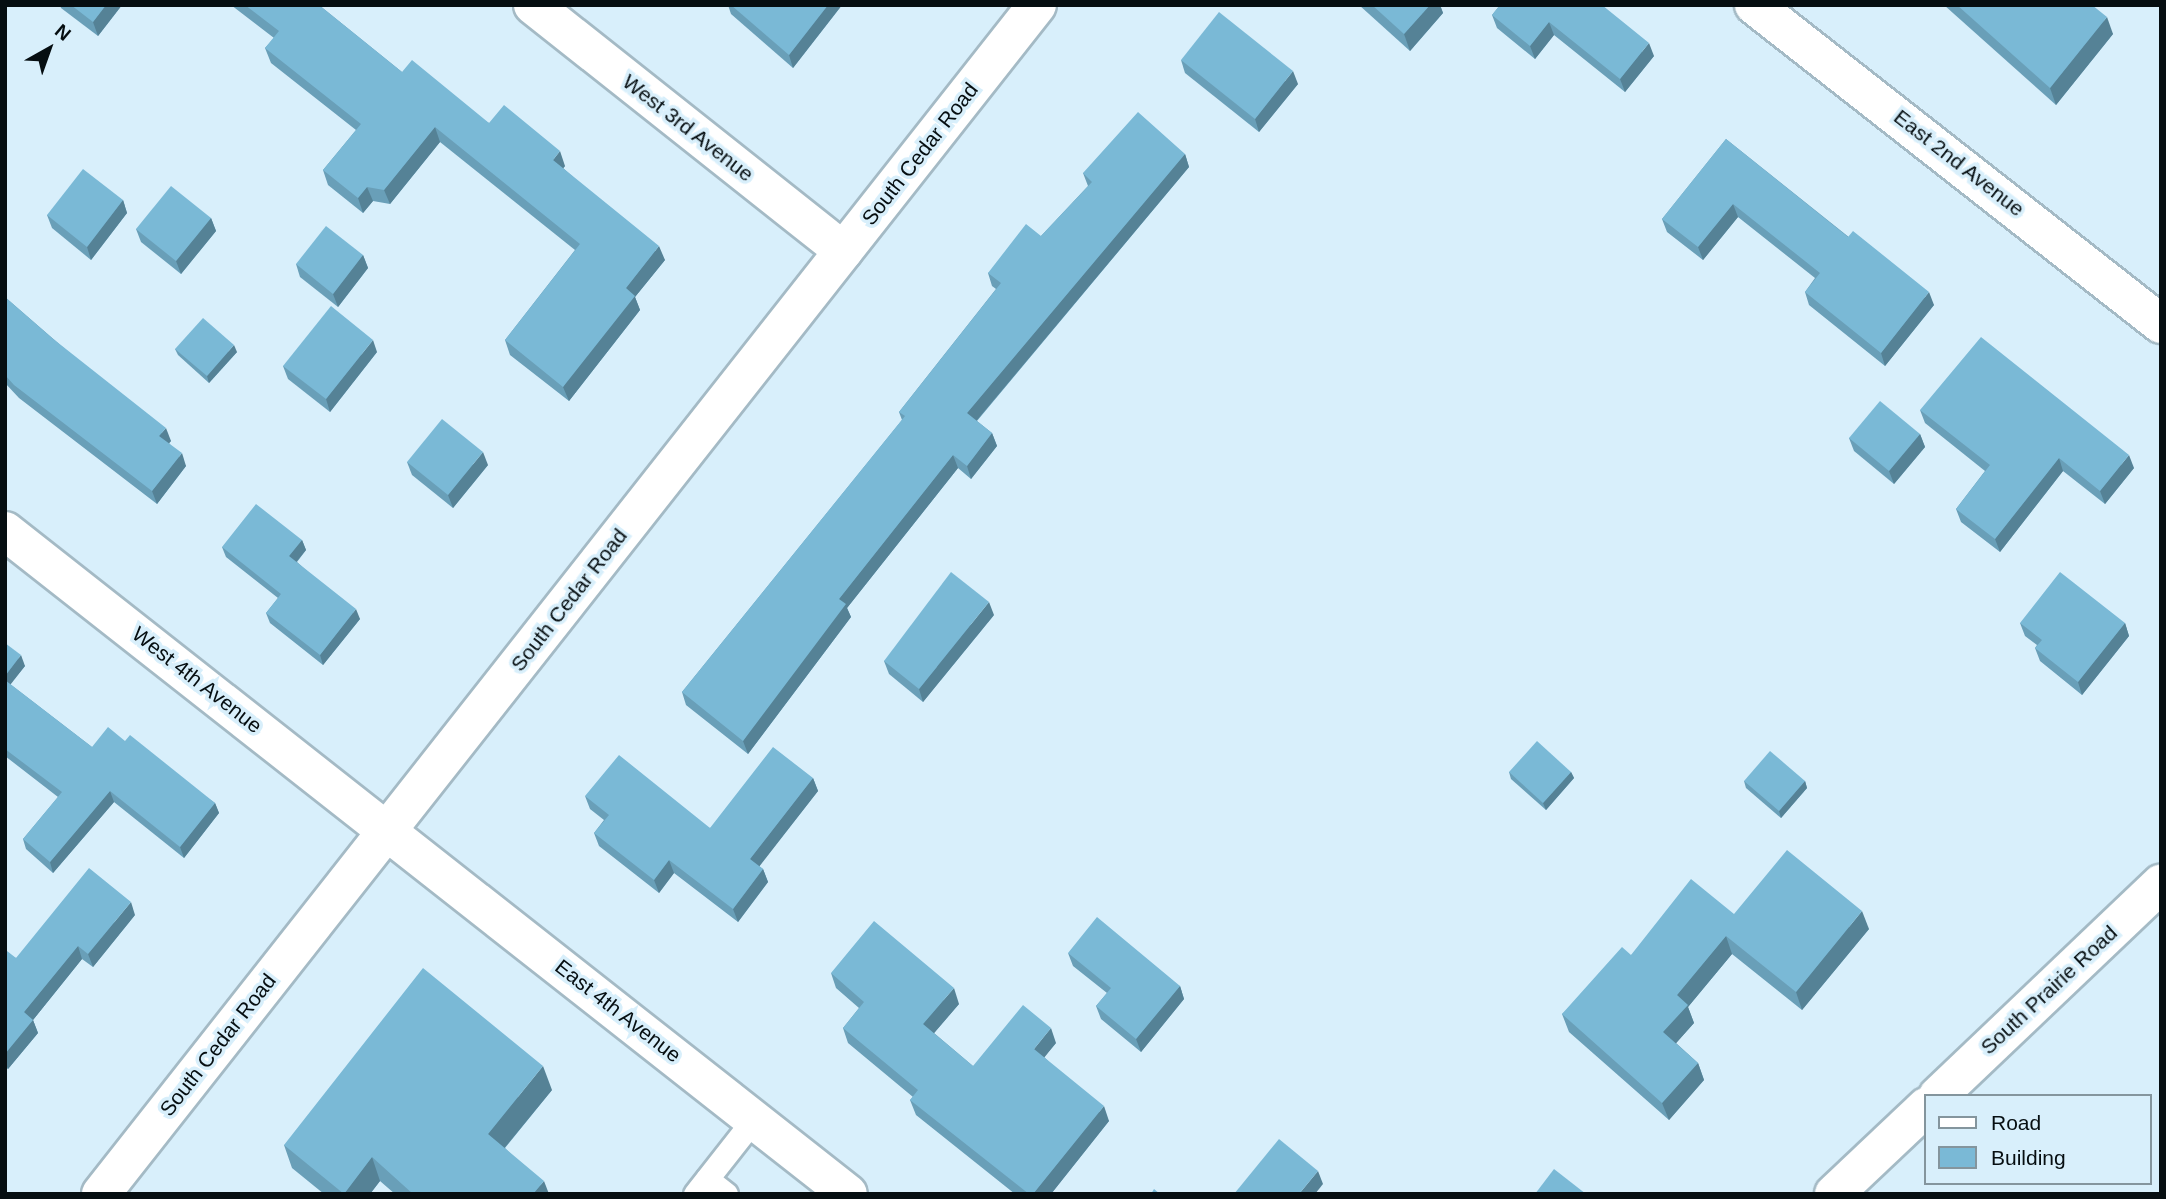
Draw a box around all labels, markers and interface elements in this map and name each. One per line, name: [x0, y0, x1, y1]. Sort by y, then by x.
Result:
north arrow: [14, 14, 84, 84]
text: N: [51, 20, 75, 45]
street label: West 3rd Avenue: [617, 69, 759, 187]
street label: South Cedar Road: [857, 78, 983, 230]
street label: East 2nd Avenue: [1888, 104, 2030, 222]
street label: South Cedar Road: [506, 524, 632, 676]
street label: West 4th Avenue: [127, 621, 267, 739]
street label: South Prairie Road: [1976, 920, 2122, 1060]
street label: East 4th Avenue: [550, 954, 686, 1068]
street label: South Cedar Road: [155, 969, 281, 1121]
legend: [1924, 1094, 2152, 1185]
text: Road: [1991, 1111, 2041, 1134]
text: Building: [1991, 1146, 2066, 1169]

